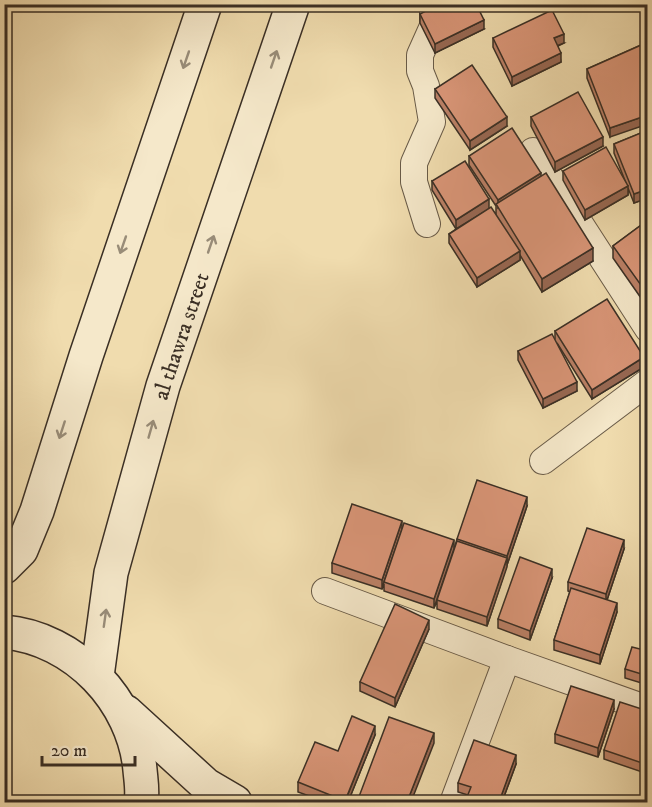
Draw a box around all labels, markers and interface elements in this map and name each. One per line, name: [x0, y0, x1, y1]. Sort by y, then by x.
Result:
one-way arrow: [180, 50, 191, 69]
one-way arrow: [269, 50, 280, 69]
one-way arrow: [117, 235, 128, 254]
one-way arrow: [207, 235, 218, 254]
street label: al thawra street: [148, 269, 216, 403]
one-way arrow: [56, 420, 67, 439]
one-way arrow: [146, 420, 157, 439]
one-way arrow: [99, 609, 110, 629]
scale bar: [42, 729, 135, 767]
text: 20 m: [51, 740, 87, 762]

